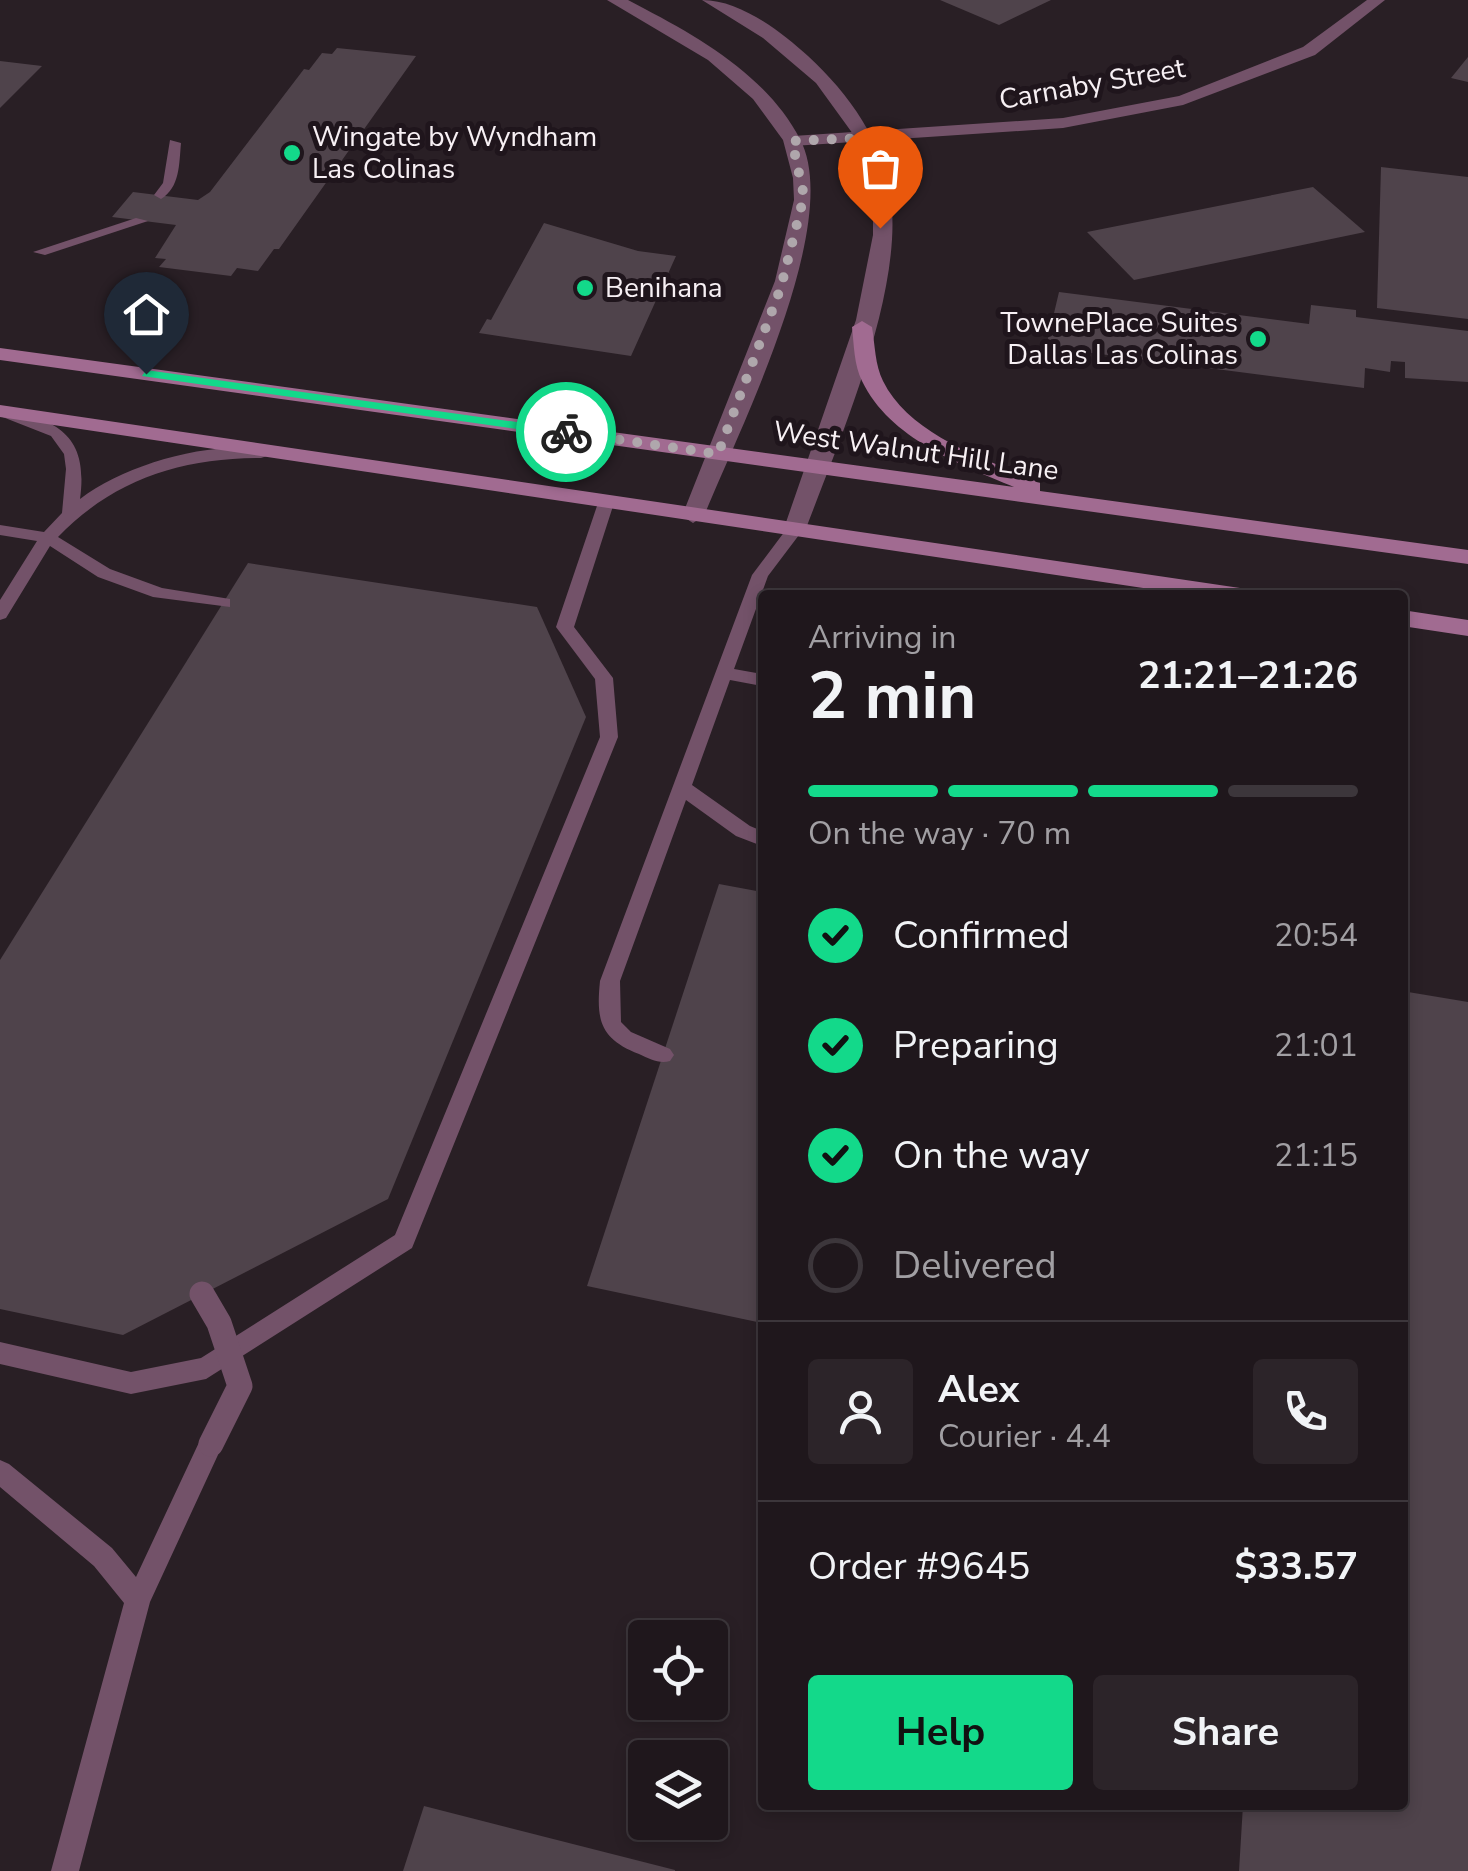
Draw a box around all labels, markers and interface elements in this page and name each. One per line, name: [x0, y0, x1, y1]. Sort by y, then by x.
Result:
street label: Carnaby Street: [996, 49, 1188, 119]
place label: Wingate by Wyndham Las Colinas: [312, 118, 597, 188]
pin: [838, 126, 923, 229]
icon: bag: [853, 141, 908, 196]
marker: Wingate by Wyndham Las Colinas: [281, 142, 303, 164]
place label: Benihana: [605, 269, 723, 307]
pin: [104, 272, 189, 375]
marker: Benihana: [574, 277, 596, 299]
icon: home: [119, 287, 174, 342]
place label: TownePlace Suites Dallas Las Colinas: [1000, 304, 1238, 374]
marker: TownePlace Suites Dallas Las Colinas: [1247, 328, 1269, 350]
courier: [516, 382, 616, 482]
icon: bike: [539, 405, 594, 460]
street label: West Walnut Hill Lane: [771, 412, 1061, 490]
text: Arriving in: [808, 616, 956, 659]
text: 21:21–21:26: [1138, 650, 1358, 701]
text: 2 min: [808, 652, 976, 741]
text: On the way · 70 m: [808, 812, 1071, 855]
icon: check: [808, 908, 863, 963]
text: Confirmed: [893, 910, 1070, 961]
text: 20:54: [1274, 914, 1358, 957]
icon: check: [808, 1018, 863, 1073]
text: Preparing: [893, 1020, 1059, 1071]
text: 21:01: [1274, 1024, 1358, 1067]
icon: check: [808, 1128, 863, 1183]
text: On the way: [893, 1130, 1089, 1181]
text: 21:15: [1274, 1134, 1358, 1177]
text: Delivered: [893, 1240, 1057, 1291]
button: person: [808, 1359, 913, 1464]
button: phone: [1253, 1359, 1358, 1464]
text: Alex: [938, 1364, 1019, 1415]
text: Courier · 4.4: [938, 1415, 1111, 1458]
text: Order #9645: [808, 1541, 1030, 1592]
text: $33.57: [1235, 1541, 1358, 1592]
map controls: [628, 1620, 728, 1840]
button: locate: [628, 1620, 728, 1720]
button: Help: [808, 1675, 1073, 1790]
button: Share: [1093, 1675, 1358, 1790]
button: layers: [628, 1740, 728, 1840]

